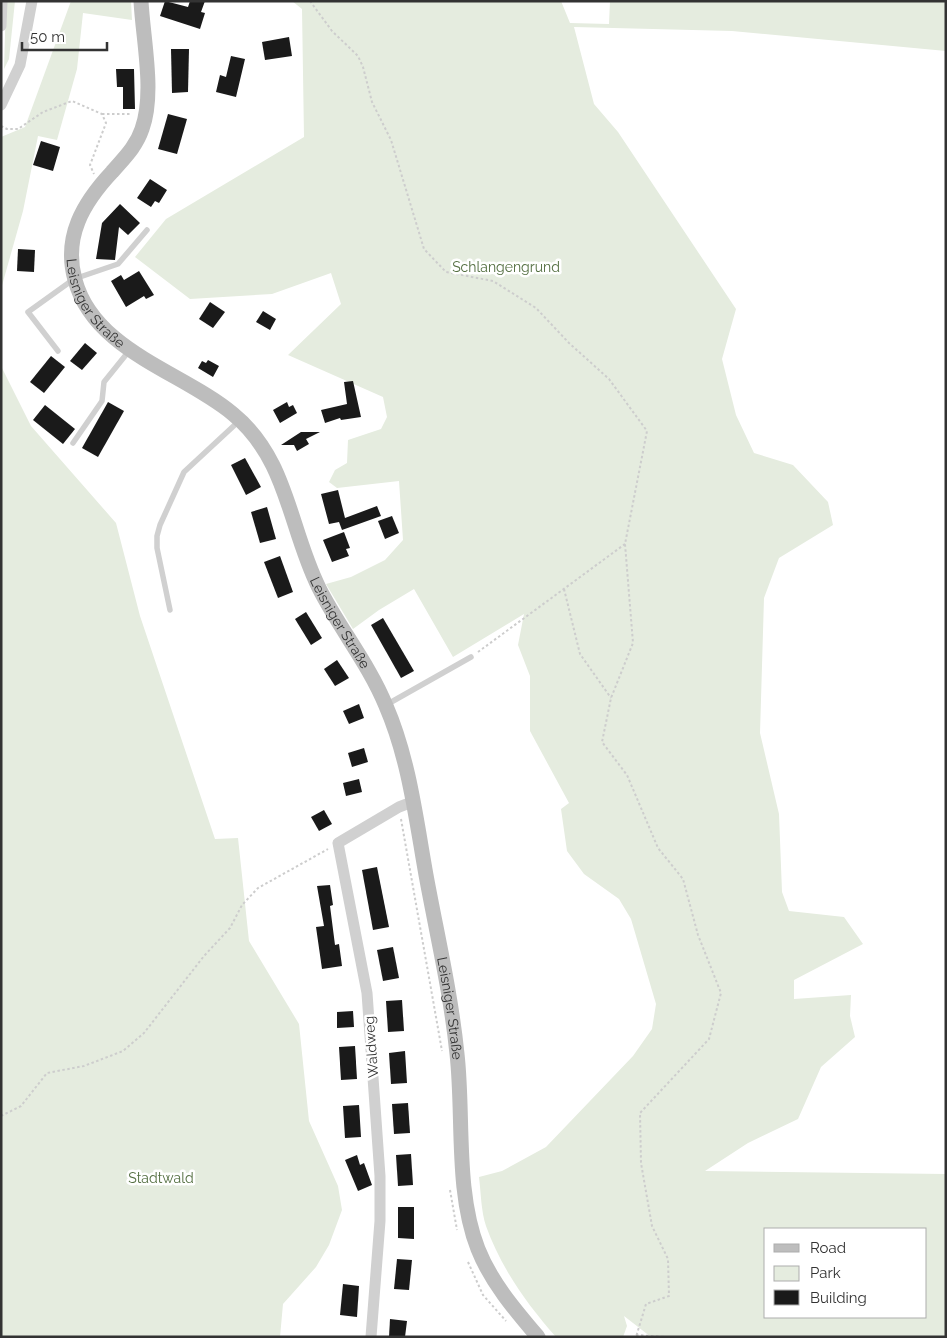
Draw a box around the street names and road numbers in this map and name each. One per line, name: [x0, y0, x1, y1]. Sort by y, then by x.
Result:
street label: Leisniger Straße: [63, 258, 128, 351]
street label: Leisniger Straße: [307, 574, 373, 671]
street label: Leisniger Straße: [434, 956, 466, 1061]
street label: Waldweg: [361, 1015, 381, 1079]

